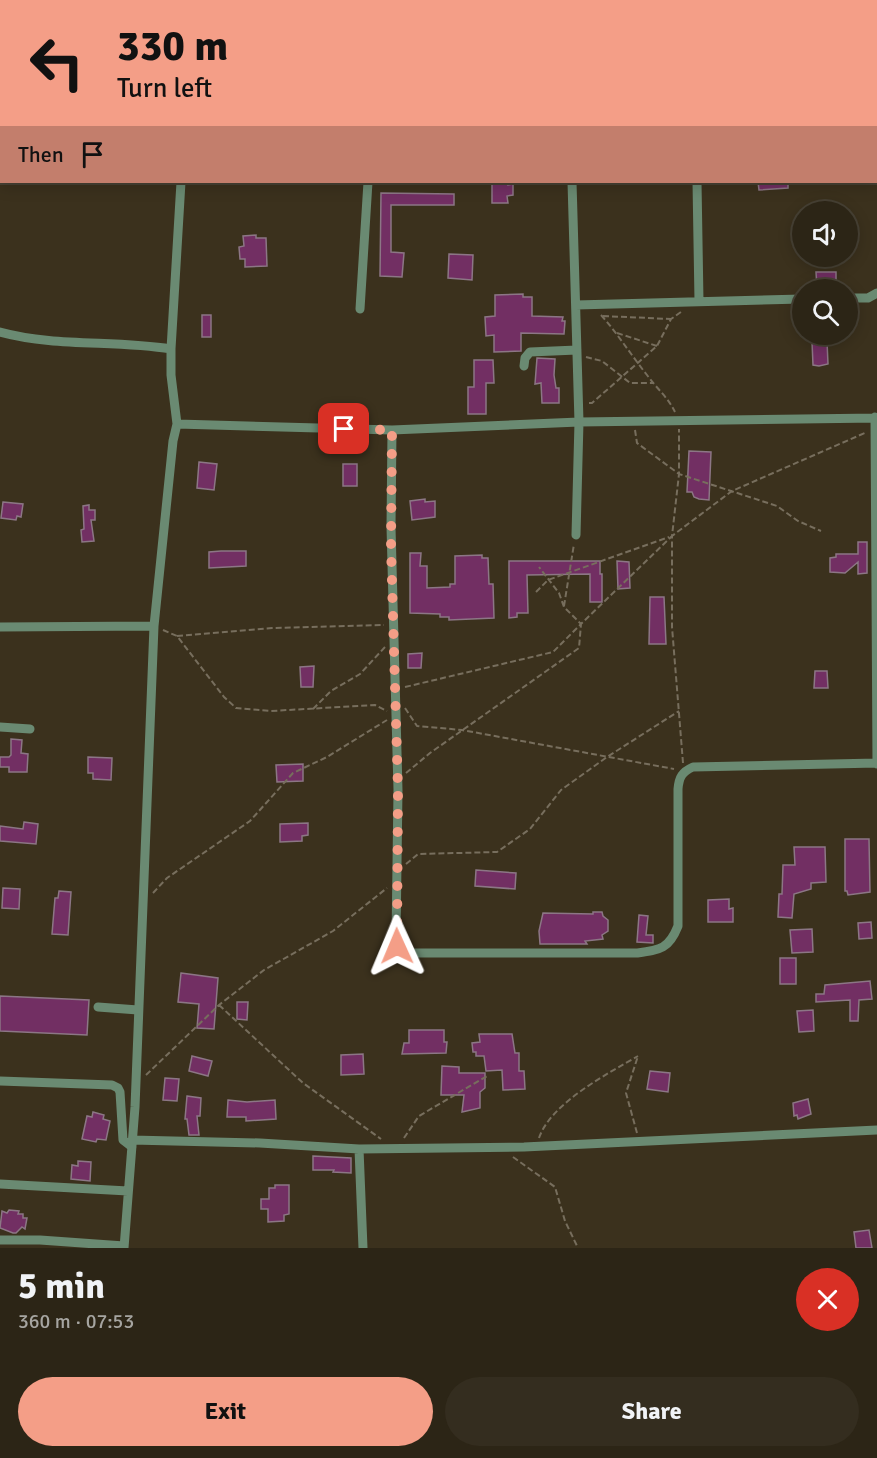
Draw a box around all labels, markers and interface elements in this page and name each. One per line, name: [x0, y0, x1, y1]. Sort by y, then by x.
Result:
text: 330 m: [117, 21, 228, 72]
icon: left: [18, 24, 96, 102]
text: Turn left: [117, 72, 212, 105]
icon: arrive: [76, 138, 109, 171]
text: Then: [18, 141, 64, 168]
map controls: [792, 201, 858, 345]
button: sound: [792, 201, 858, 267]
button: search: [792, 279, 858, 345]
pin: [318, 403, 369, 454]
icon: arrive: [327, 412, 360, 445]
position arrow: [365, 914, 429, 978]
text: 5 min: [18, 1264, 105, 1309]
button: close: [796, 1268, 859, 1331]
text: 360 m · 07:53: [18, 1309, 134, 1334]
button: Exit: [18, 1377, 433, 1446]
button: Share: [445, 1377, 859, 1446]

